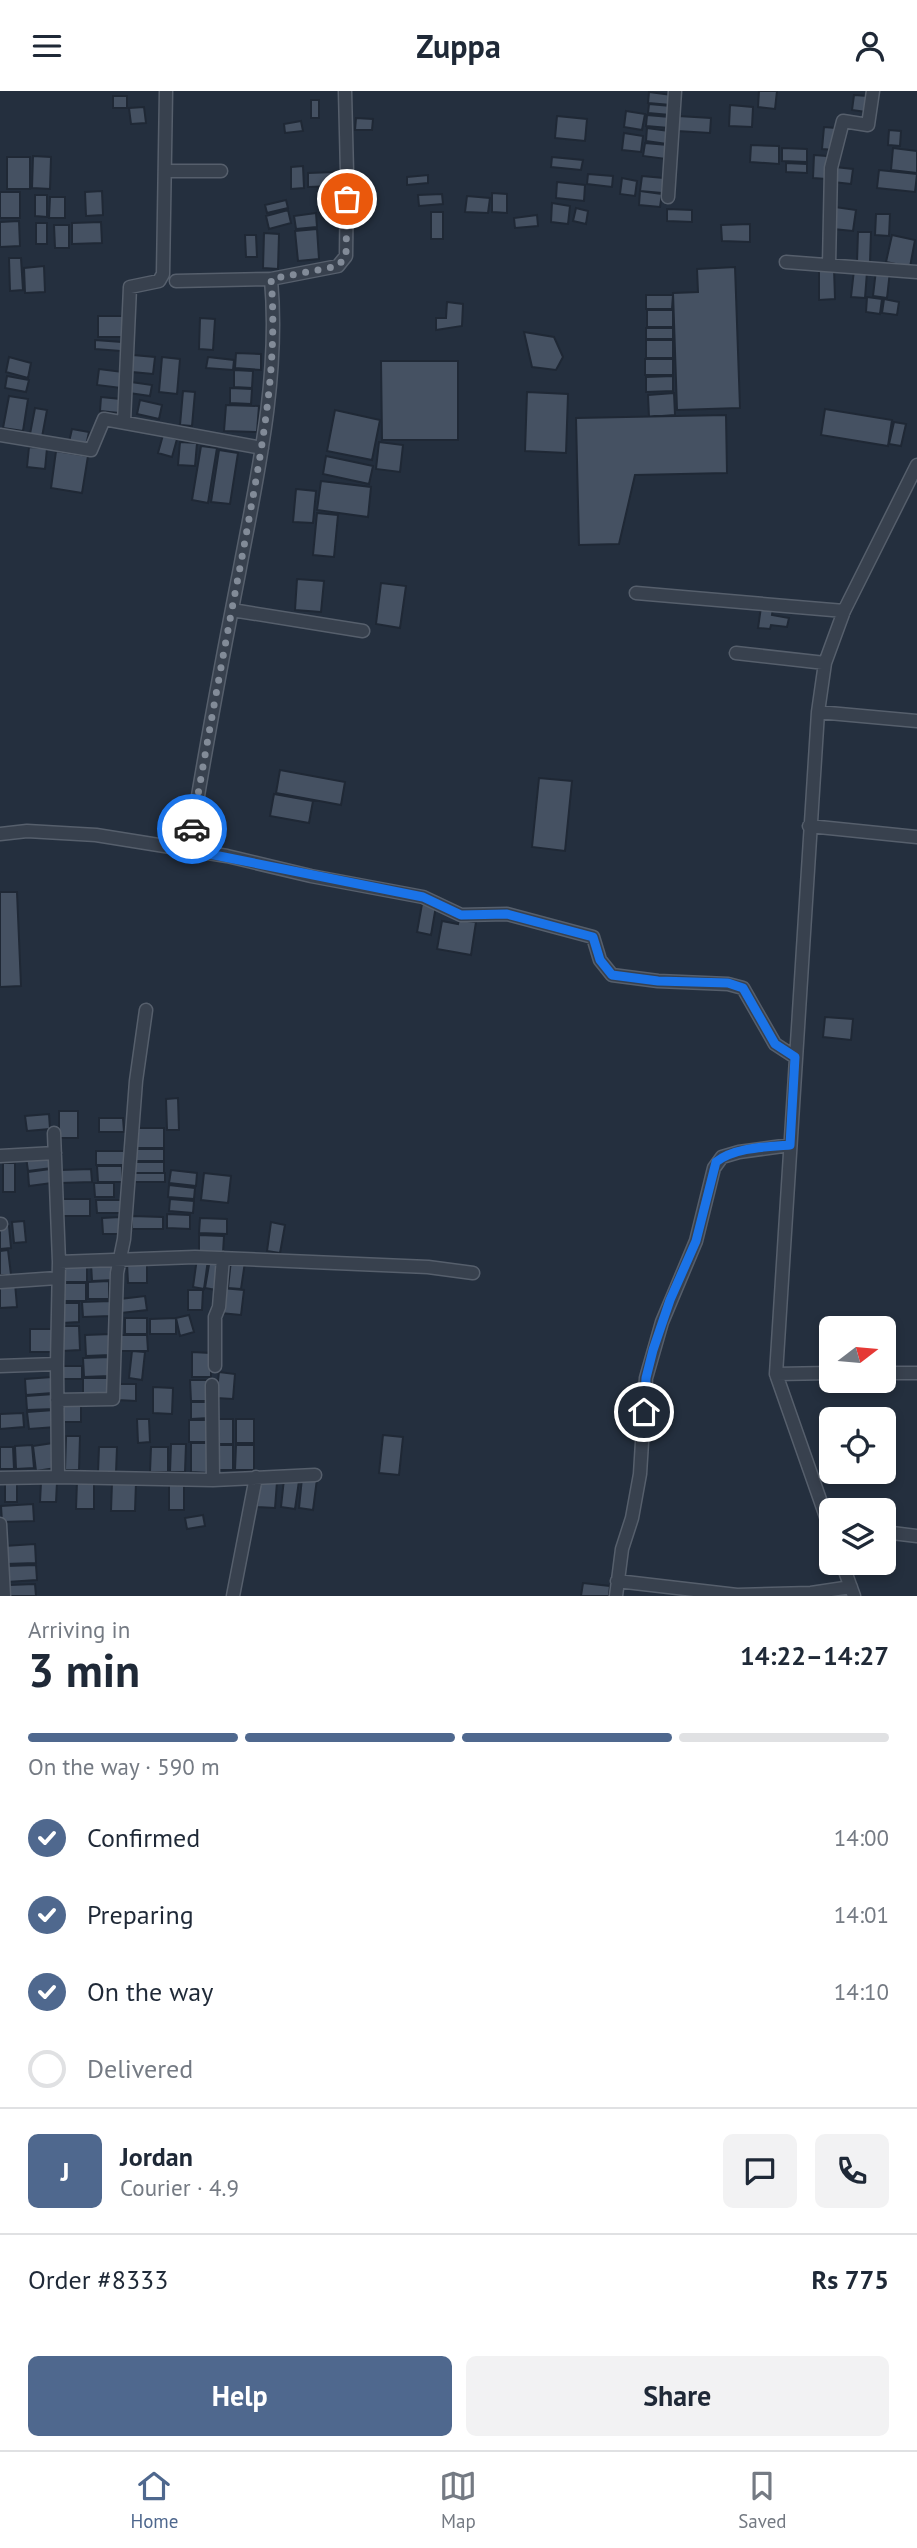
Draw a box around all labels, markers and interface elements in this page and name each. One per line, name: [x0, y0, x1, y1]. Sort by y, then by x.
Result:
text: Zuppa: [416, 25, 501, 67]
icon: menu: [28, 27, 66, 65]
icon: person: [851, 27, 889, 65]
pin: [317, 169, 377, 229]
icon: bag: [328, 180, 366, 218]
courier: [157, 794, 227, 864]
icon: car: [173, 810, 211, 848]
north arrow: [819, 1316, 896, 1393]
map controls: [819, 1316, 896, 1575]
pin: [614, 1382, 674, 1442]
icon: home: [625, 1393, 663, 1431]
button: locate: [819, 1407, 896, 1484]
button: layers: [819, 1498, 896, 1575]
text: Arriving in: [28, 1615, 130, 1644]
text: 14:22–14:27: [740, 1639, 889, 1672]
text: 3 min: [28, 1640, 140, 1700]
text: On the way · 590 m: [28, 1752, 220, 1781]
icon: check: [28, 1819, 66, 1857]
text: Confirmed: [87, 1821, 200, 1854]
text: 14:00: [834, 1823, 889, 1852]
icon: check: [28, 1896, 66, 1934]
text: Preparing: [87, 1898, 194, 1931]
text: 14:01: [834, 1900, 889, 1929]
icon: check: [28, 1973, 66, 2011]
text: On the way: [87, 1975, 213, 2008]
text: 14:10: [834, 1977, 889, 2006]
text: Delivered: [87, 2052, 193, 2085]
button: chat: [723, 2134, 797, 2208]
button: phone: [815, 2134, 889, 2208]
text: Jordan: [120, 2140, 193, 2173]
text: J: [61, 2155, 69, 2188]
text: Courier · 4.9: [120, 2173, 239, 2202]
text: Order #8333: [28, 2263, 168, 2296]
text: Rs 775: [812, 2263, 889, 2296]
button: Help: [28, 2356, 452, 2436]
button: Share: [466, 2356, 889, 2436]
tab: Home: [130, 2467, 178, 2533]
tab: Map: [439, 2467, 477, 2533]
tab: Saved: [738, 2467, 787, 2533]

